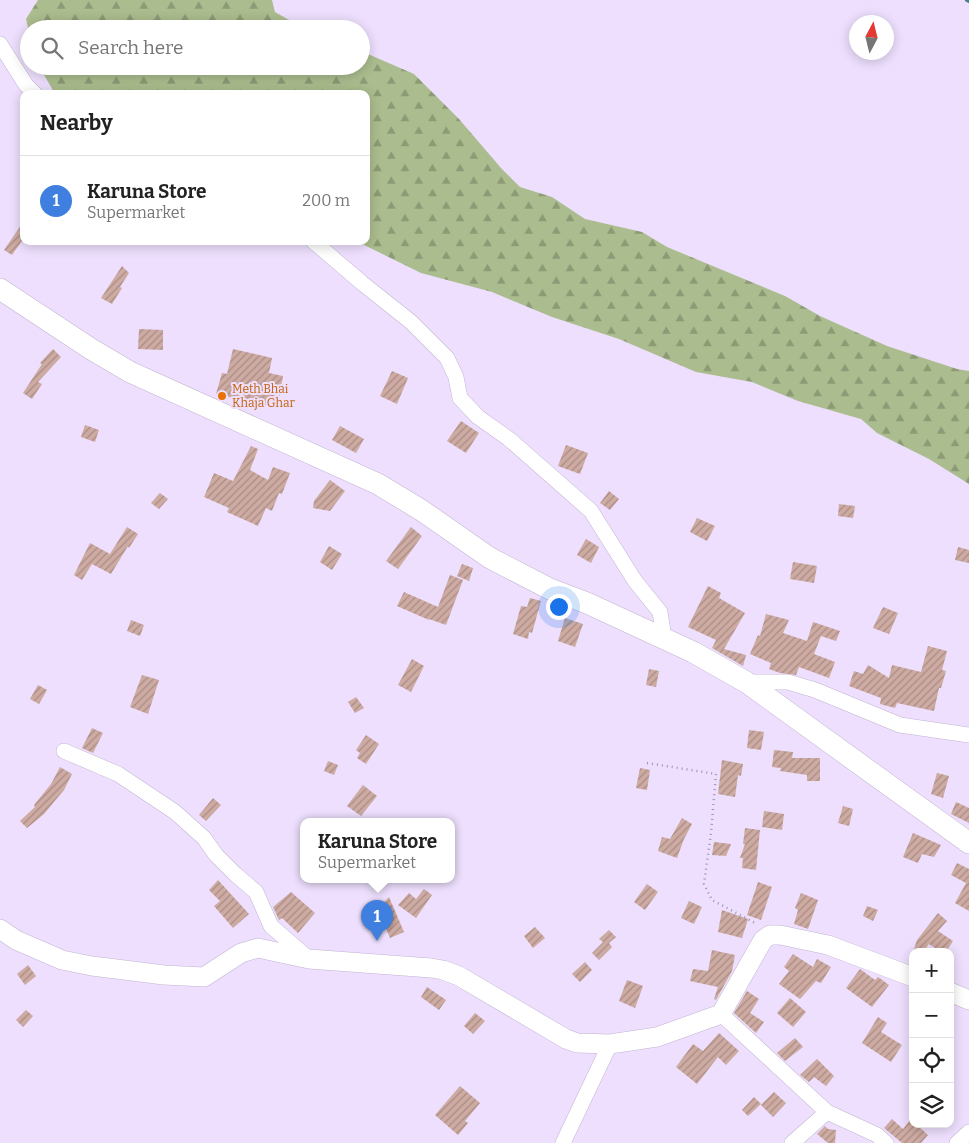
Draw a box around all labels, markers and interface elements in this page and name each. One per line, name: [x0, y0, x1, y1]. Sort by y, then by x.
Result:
north arrow: [849, 15, 894, 60]
search box: [20, 20, 370, 75]
icon: search: [38, 34, 66, 62]
text: Search here: [78, 36, 183, 59]
text: Nearby: [40, 110, 113, 136]
text: Karuna Store: [87, 180, 207, 203]
text: 1: [53, 191, 59, 210]
text: 200 m: [302, 191, 350, 210]
text: Supermarket: [87, 203, 185, 222]
place label: Meth Bhai Khaja Ghar: [232, 382, 295, 410]
marker: Meth Bhai Khaja Ghar: [216, 390, 228, 402]
your location: [546, 594, 572, 620]
popup: [300, 818, 455, 883]
text: Karuna Store: [318, 830, 437, 853]
text: Supermarket: [318, 853, 416, 872]
pin: 1: [361, 900, 393, 941]
map controls: [909, 948, 954, 1128]
button: +: [909, 948, 954, 993]
button: −: [909, 993, 954, 1038]
button: locate: [909, 1038, 954, 1083]
button: layers: [909, 1083, 954, 1128]

